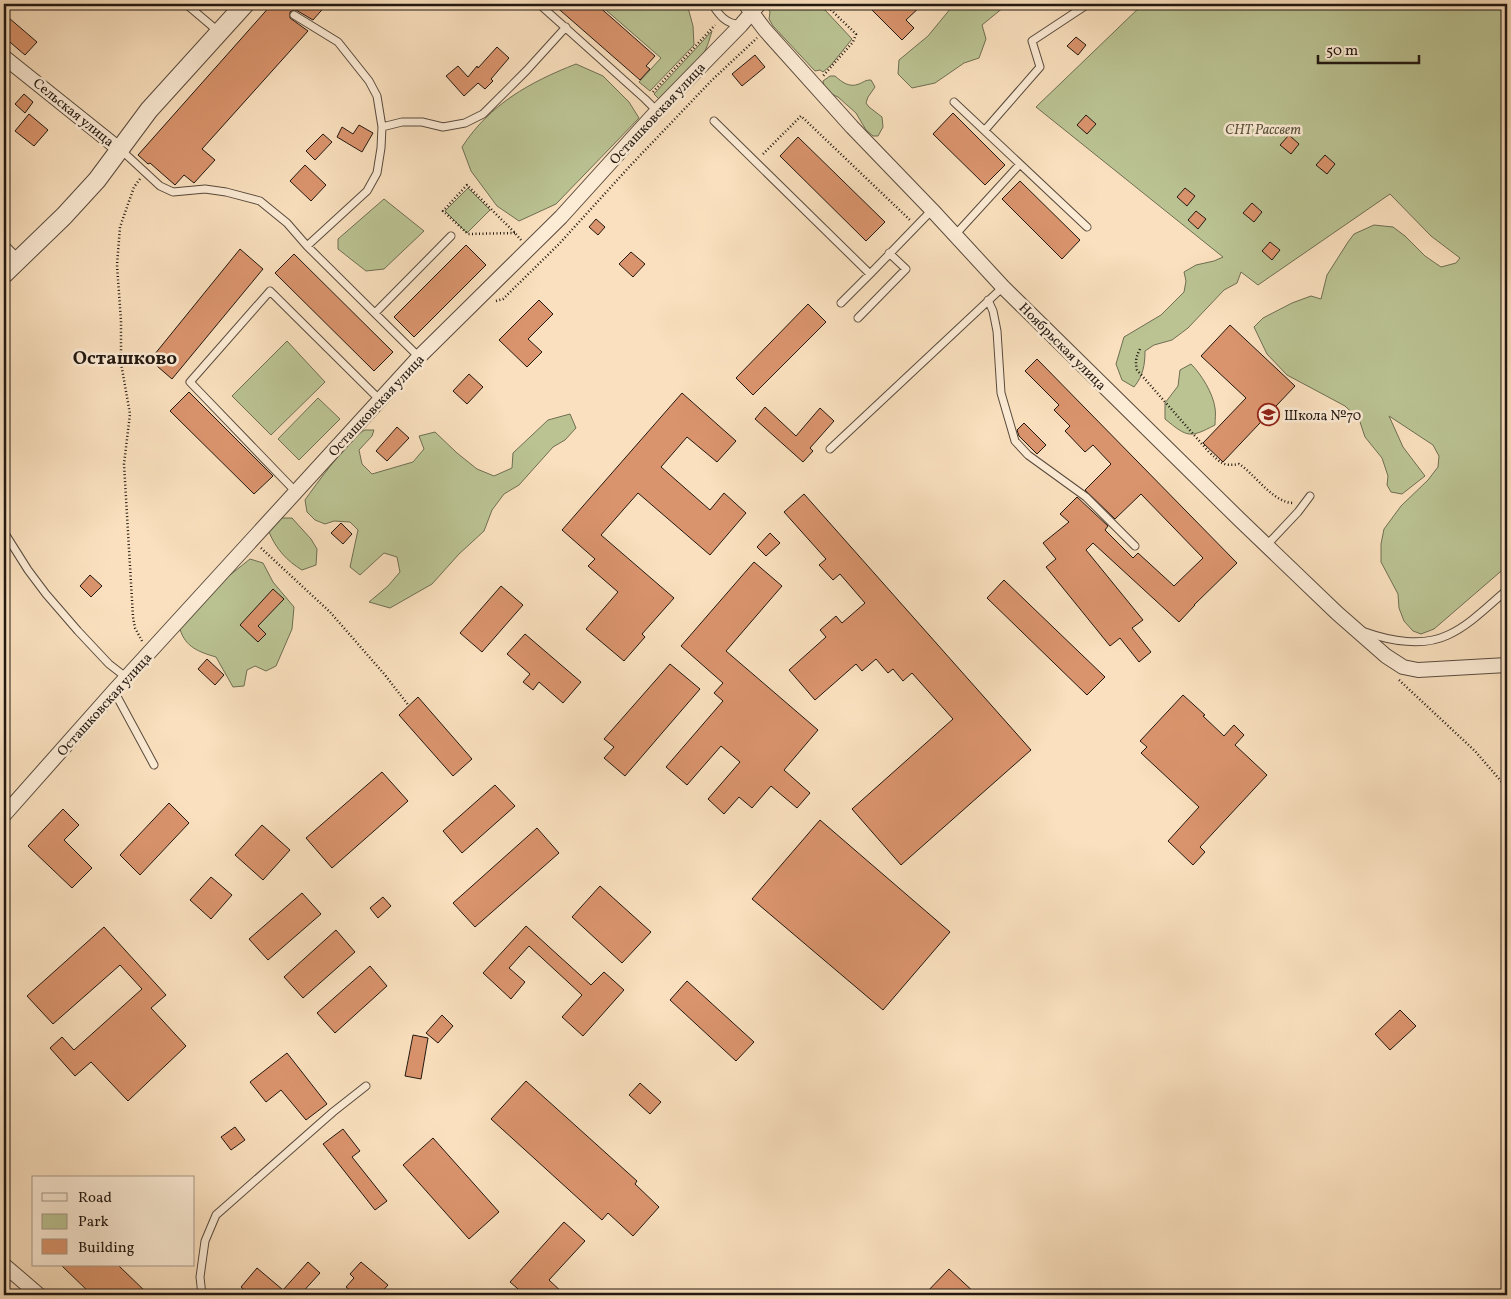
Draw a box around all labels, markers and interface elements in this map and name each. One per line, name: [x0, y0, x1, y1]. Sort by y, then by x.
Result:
scale bar: [1318, 32, 1420, 64]
text: 50 m: [1326, 41, 1358, 62]
street label: Осташковская улица: [606, 59, 711, 169]
street label: Сельская улица: [28, 74, 118, 152]
park label: СНТ Рассвет: [1225, 121, 1301, 140]
street label: Ноябрьская улица: [1014, 299, 1110, 395]
district label: Осташково: [73, 346, 177, 372]
street label: Осташковская улица: [325, 351, 430, 461]
school or university icon: Школа №70: [1256, 403, 1280, 427]
place label: Школа №70: [1284, 407, 1361, 426]
street label: Осташковская улица: [53, 649, 157, 761]
legend: [32, 1176, 195, 1266]
text: Road: [78, 1188, 112, 1209]
text: Park: [78, 1212, 109, 1233]
text: Building: [78, 1238, 135, 1259]

